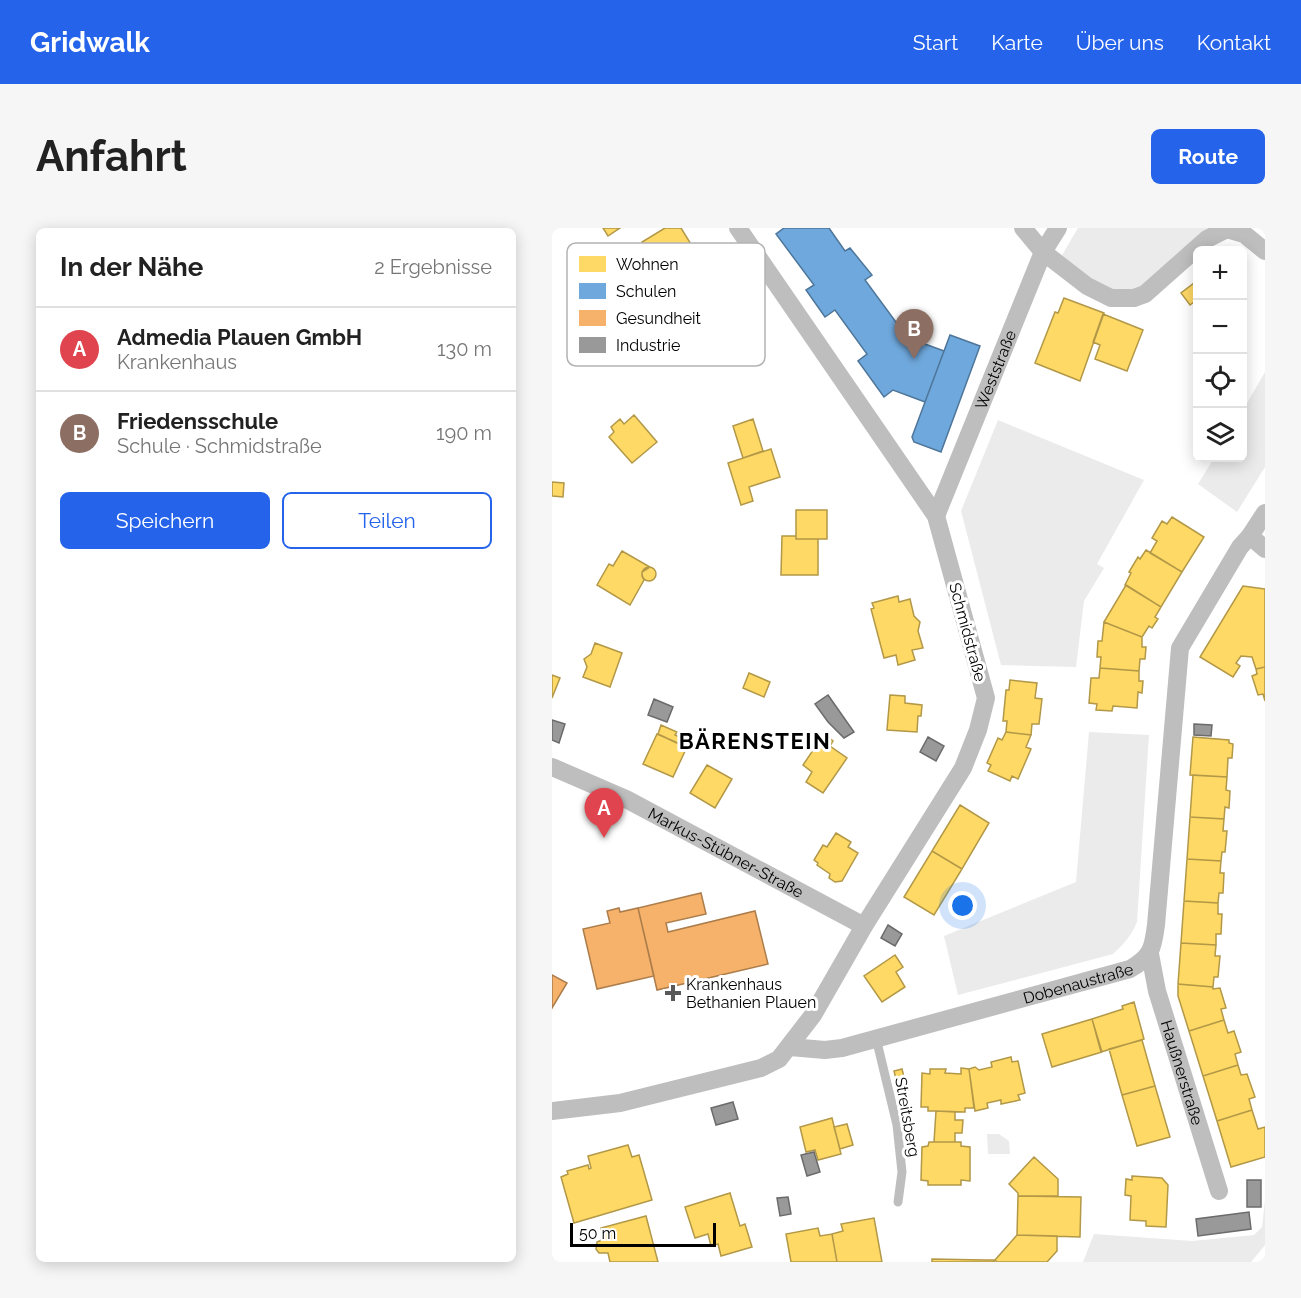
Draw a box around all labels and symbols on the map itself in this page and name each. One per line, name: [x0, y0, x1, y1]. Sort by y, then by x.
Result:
legend: [567, 243, 765, 366]
text: Wohnen: [616, 255, 679, 274]
text: Schulen: [616, 282, 676, 301]
text: Gesundheit: [616, 309, 702, 328]
pin: B: [894, 310, 934, 359]
street label: Weststraße: [971, 327, 1020, 412]
text: Industrie: [616, 336, 680, 355]
street label: Schmidstraße: [945, 581, 990, 684]
district label: BÄRENSTEIN: [679, 728, 831, 754]
pin: A: [584, 788, 624, 838]
street label: Markus-Stübner-Straße: [645, 804, 807, 902]
your location: [948, 891, 977, 920]
street label: Dobenaustraße: [1021, 960, 1135, 1008]
place label: Krankenhaus Bethanien Plauen: [686, 975, 816, 1012]
marker: Krankenhaus Bethanien Plauen: [664, 984, 682, 1002]
street label: Haußnerstraße: [1157, 1018, 1207, 1127]
street label: Streitsberg: [891, 1076, 924, 1159]
scale bar: [570, 1220, 716, 1248]

